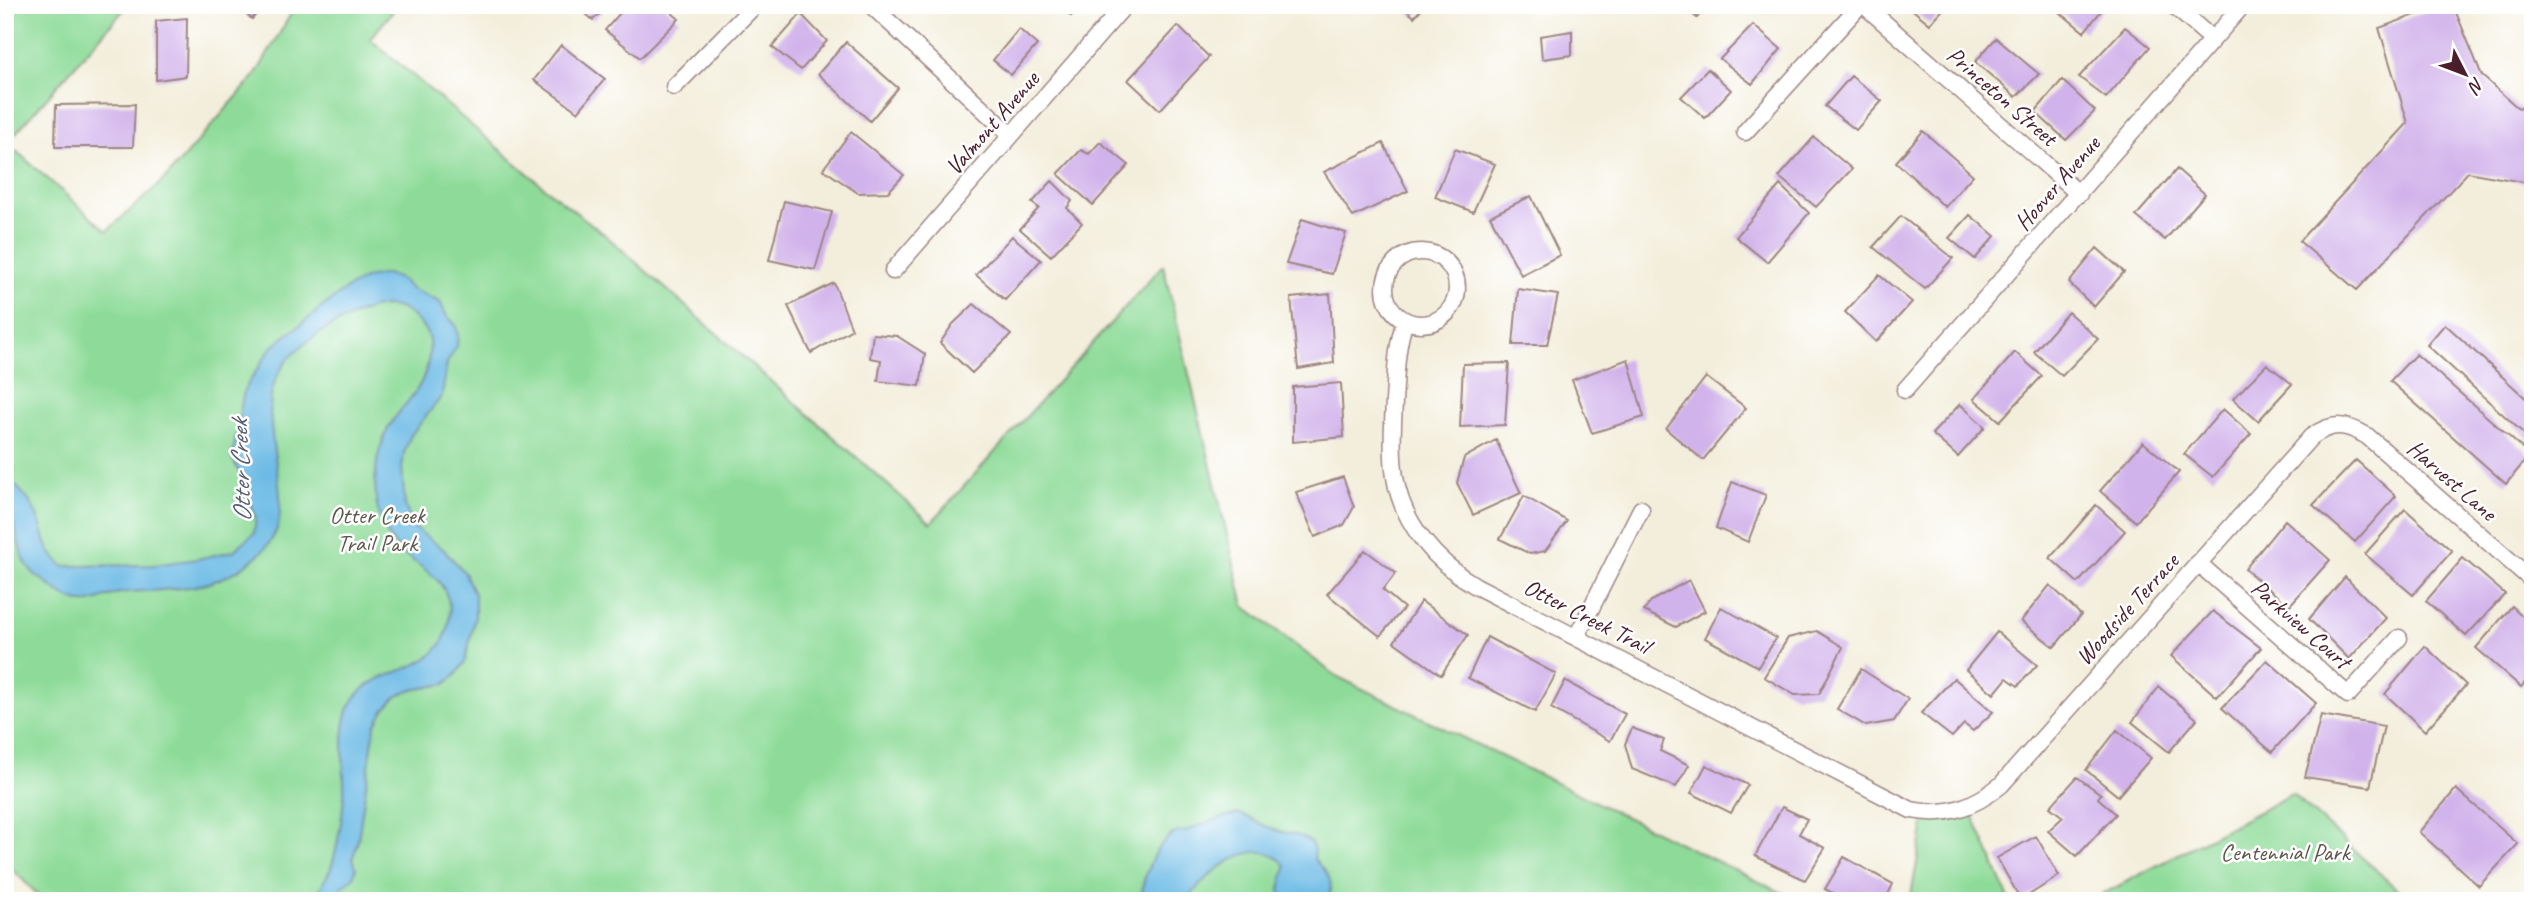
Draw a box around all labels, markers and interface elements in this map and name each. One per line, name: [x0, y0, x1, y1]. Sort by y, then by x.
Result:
north arrow: [2430, 38, 2500, 108]
street label: Princeton Street: [1941, 40, 2065, 154]
street label: Valmont Avenue: [939, 63, 1047, 181]
text: N: [2462, 72, 2490, 100]
street label: Hoover Avenue: [2008, 128, 2108, 237]
water label: Otter Creek: [222, 415, 259, 523]
street label: Harvest Lane: [2401, 433, 2505, 529]
park label: Otter Creek Trail Park: [330, 500, 427, 558]
street label: Woodside Terrace: [2069, 545, 2187, 671]
street label: Otter Creek Trail: [1519, 571, 1659, 662]
street label: Parkview Court: [2245, 573, 2359, 677]
park label: Centennial Park: [2220, 837, 2352, 867]

